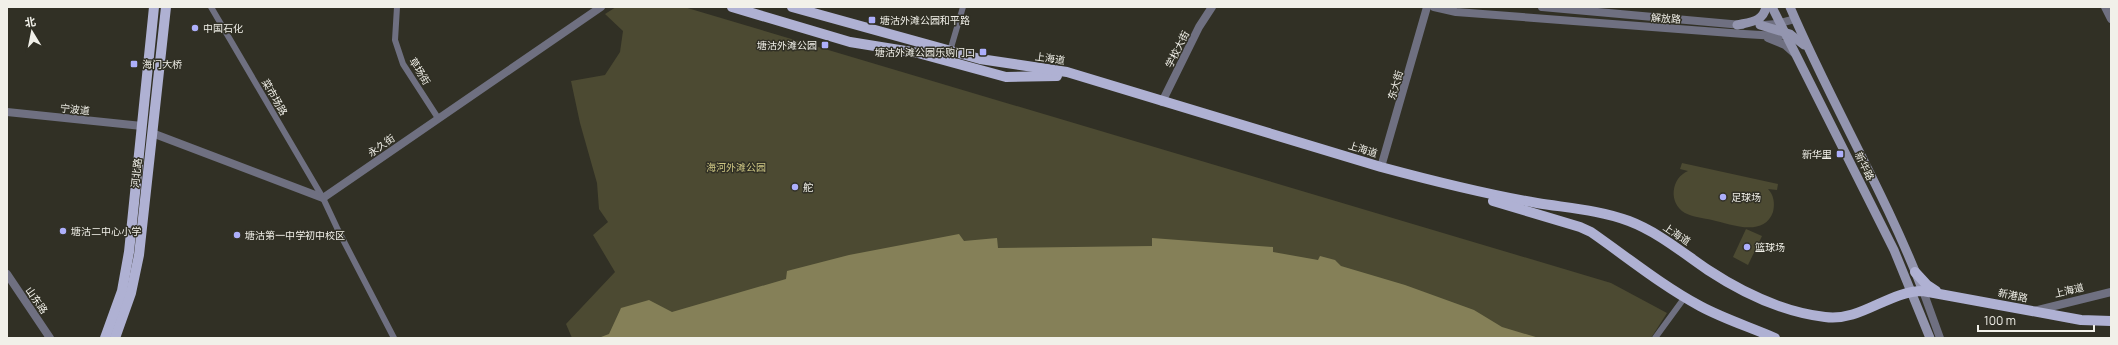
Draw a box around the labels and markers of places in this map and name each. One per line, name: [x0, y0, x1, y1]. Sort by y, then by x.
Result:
place label: 塘沽外滩公园和平路: [880, 13, 970, 27]
marker: 塘沽外滩公园和平路: [867, 15, 877, 25]
place label: 中国石化: [203, 21, 243, 35]
marker: 中国石化: [190, 23, 200, 33]
place label: 塘沽外滩公园: [757, 38, 817, 52]
marker: 塘沽外滩公园: [820, 40, 830, 50]
place label: 塘沽外滩公园乐购门口: [875, 45, 975, 59]
marker: 塘沽外滩公园乐购门口: [978, 47, 988, 57]
place label: 海门大桥: [142, 57, 182, 71]
marker: 海门大桥: [129, 59, 139, 69]
place label: 新华里: [1802, 147, 1832, 161]
marker: 新华里: [1835, 149, 1845, 159]
place label: 舵: [803, 180, 813, 194]
marker: 舵: [790, 182, 800, 192]
place label: 足球场: [1731, 190, 1761, 204]
marker: 足球场: [1718, 192, 1728, 202]
place label: 塘沽二中心小学: [71, 224, 141, 238]
marker: 塘沽二中心小学: [58, 226, 68, 236]
place label: 塘沽第一中学初中校区: [245, 228, 345, 242]
marker: 塘沽第一中学初中校区: [232, 230, 242, 240]
place label: 篮球场: [1755, 240, 1785, 254]
marker: 篮球场: [1742, 242, 1752, 252]

